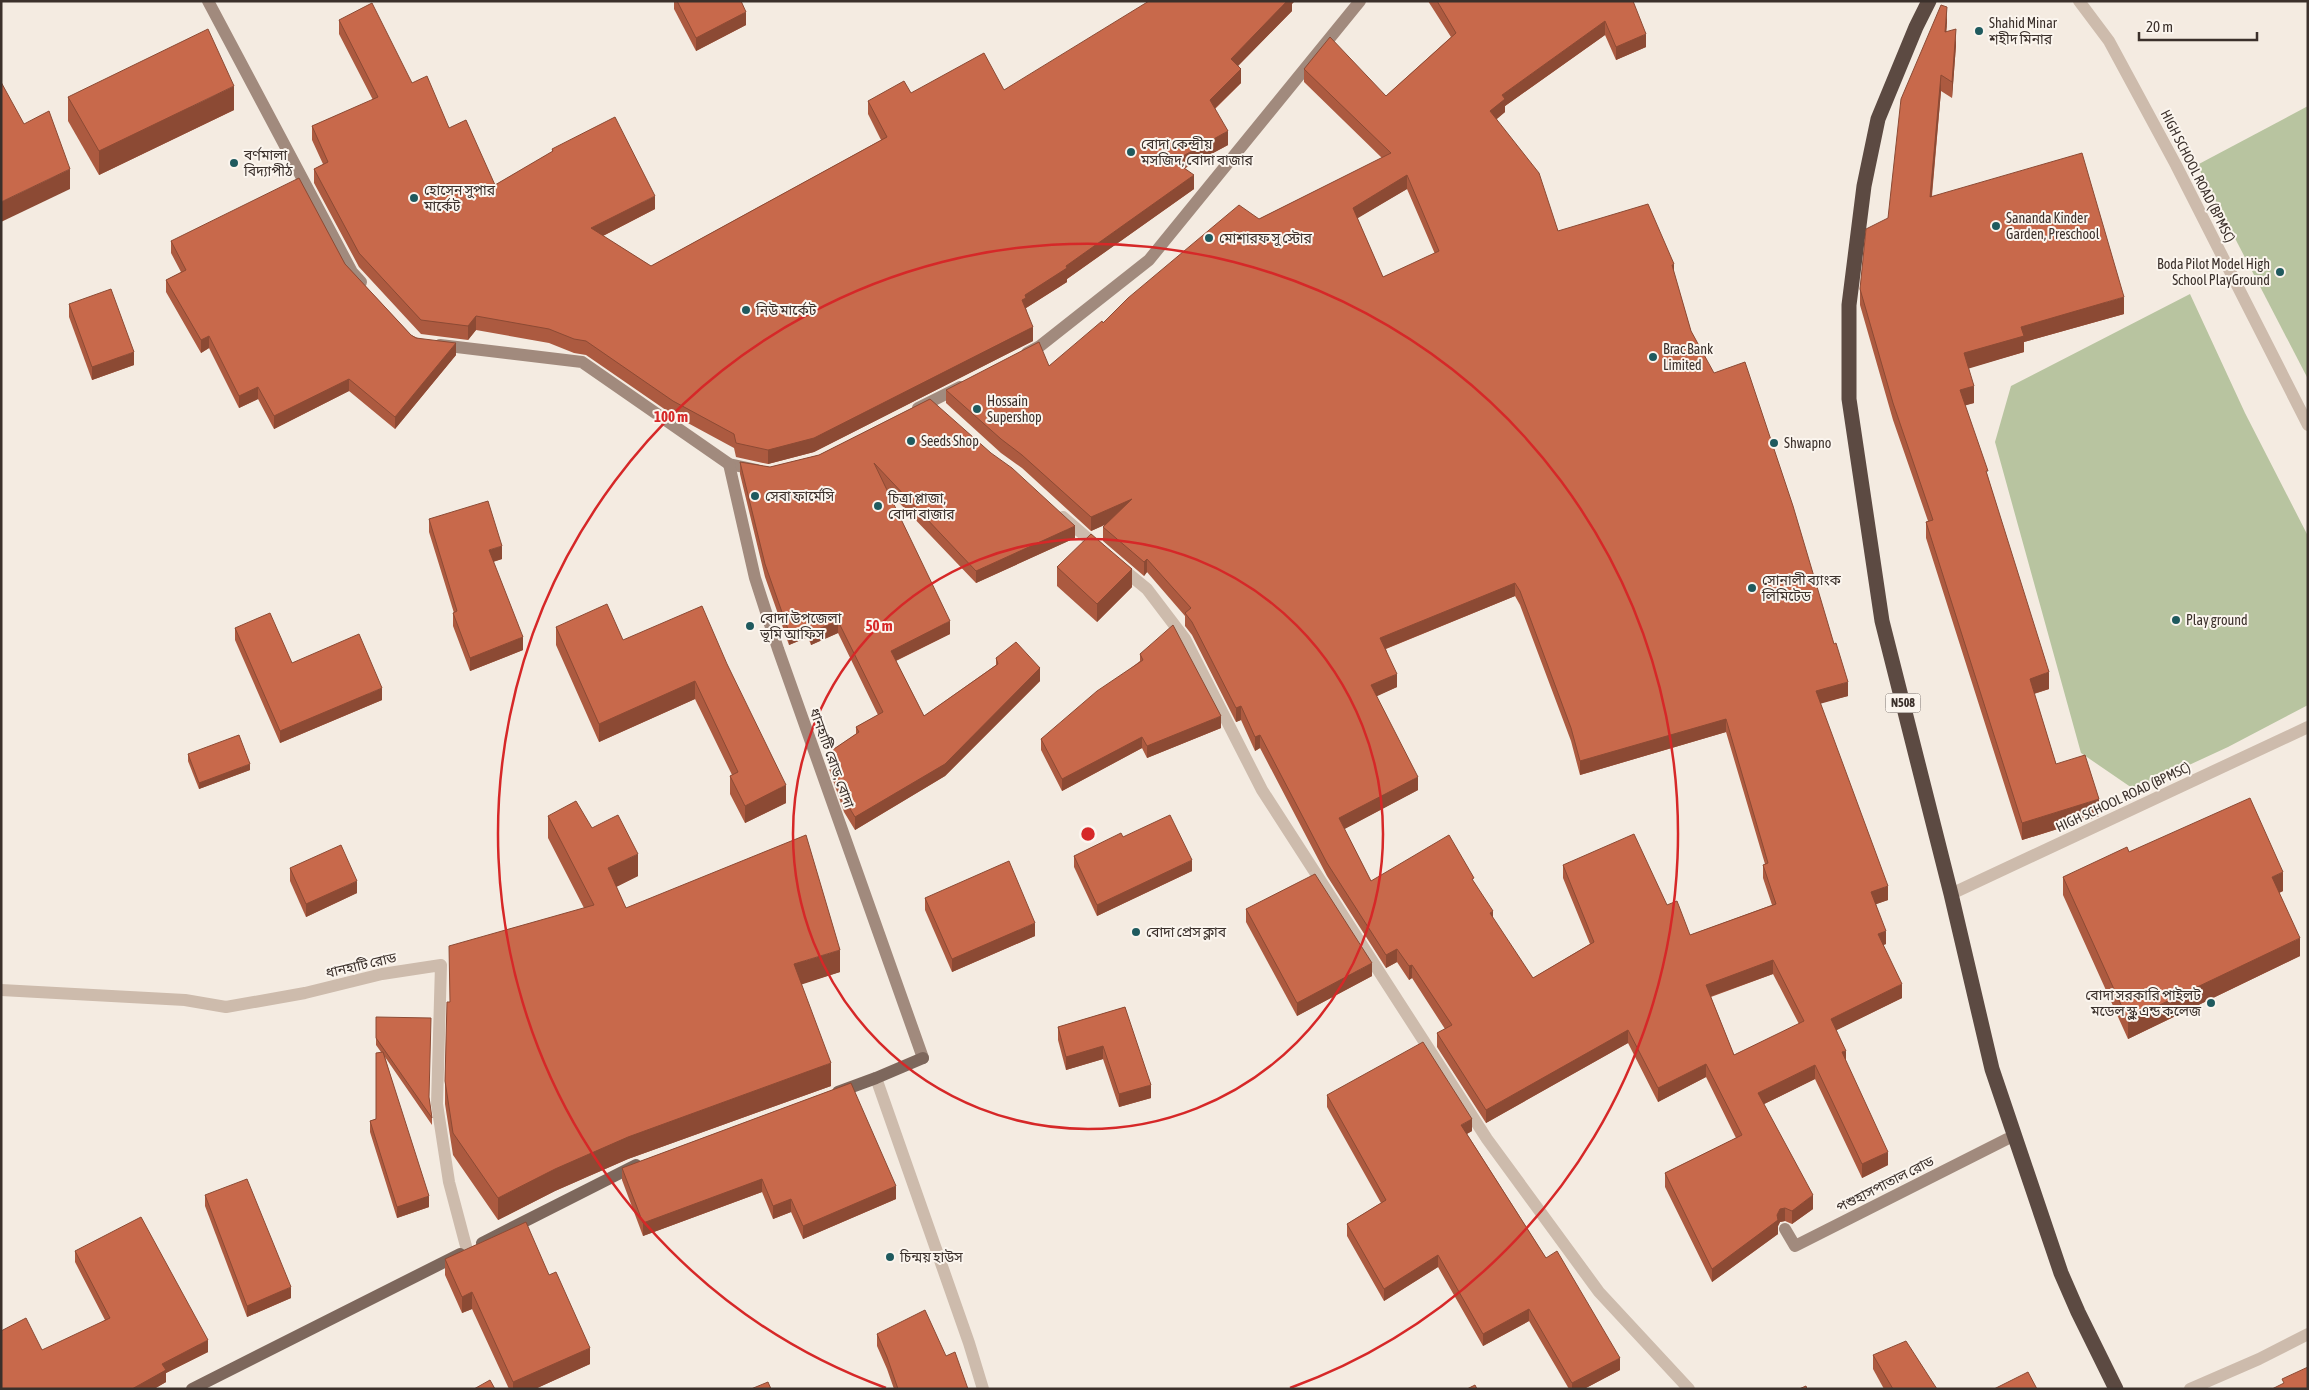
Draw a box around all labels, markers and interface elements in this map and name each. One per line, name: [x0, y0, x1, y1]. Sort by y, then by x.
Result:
scale bar: [2139, 10, 2256, 42]
place label: Shahid Minar শহীদ মিনার: [1988, 15, 2058, 47]
text: 20 m: [2146, 18, 2173, 35]
marker: Shahid Minar শহীদ মিনার: [1973, 25, 1985, 37]
street label: HIGH SCHOOL ROAD (BPMSC): [2158, 107, 2238, 245]
place label: বোদা কেন্দ্রীয় মসজিদ, বোদা বাজার: [1140, 136, 1254, 168]
place label: বর্ণমালা বিদ্যাপীঠ: [243, 146, 293, 179]
marker: বোদা কেন্দ্রীয় মসজিদ, বোদা বাজার: [1125, 146, 1137, 158]
marker: বর্ণমালা বিদ্যাপীঠ: [228, 157, 240, 169]
place label: হোসেন সুপার মার্কেট: [423, 182, 496, 214]
marker: হোসেন সুপার মার্কেট: [408, 192, 420, 204]
place label: Sananda Kinder Garden, Preschool: [2006, 210, 2100, 242]
marker: Sananda Kinder Garden, Preschool: [1990, 220, 2002, 232]
place label: মোশারফ সু স্টোর: [1219, 230, 1313, 247]
marker: মোশারফ সু স্টোর: [1203, 232, 1215, 244]
place label: Boda Pilot Model High School PlayGround: [2157, 256, 2270, 288]
marker: Boda Pilot Model High School PlayGround: [2274, 266, 2286, 278]
place label: নিউ মার্কেট: [755, 301, 817, 318]
marker: নিউ মার্কেট: [740, 304, 752, 316]
place label: Brac Bank Limited: [1663, 341, 1713, 373]
marker: Brac Bank Limited: [1647, 351, 1659, 363]
place label: Hossain Supershop: [987, 393, 1042, 425]
marker: Hossain Supershop: [971, 403, 983, 415]
text: 100 m: [654, 408, 688, 425]
place label: Seeds Shop: [921, 433, 979, 449]
marker: Seeds Shop: [905, 435, 917, 447]
place label: Shwapno: [1784, 435, 1831, 451]
marker: Shwapno: [1768, 437, 1780, 449]
place label: সেবা ফার্মেসি: [765, 487, 834, 504]
marker: সেবা ফার্মেসি: [749, 490, 761, 502]
place label: চিত্রা প্লাজা, বোদা বাজার: [887, 490, 955, 522]
marker: চিত্রা প্লাজা, বোদা বাজার: [872, 500, 884, 512]
place label: সোনালী ব্যাংক লিমিটেড: [1761, 572, 1842, 604]
marker: সোনালী ব্যাংক লিমিটেড: [1746, 582, 1758, 594]
place label: বোদা উপজেলা ভূমি আফিস: [759, 610, 842, 643]
place label: Play ground: [2186, 612, 2248, 628]
marker: Play ground: [2170, 614, 2182, 626]
text: 50 m: [866, 617, 893, 634]
marker: বোদা উপজেলা ভূমি আফিস: [744, 620, 756, 632]
road number: N508: [1886, 694, 1920, 712]
street label: ধানহাটি রোড, বোদা: [807, 706, 858, 810]
street label: HIGH SCHOOL ROAD (BPMSC): [2053, 759, 2193, 835]
centre of rings: [1079, 825, 1097, 843]
place label: বোদা প্রেস ক্লাব: [1146, 924, 1227, 940]
marker: বোদা প্রেস ক্লাব: [1130, 926, 1142, 938]
street label: ধানহাটি রোড: [324, 949, 399, 981]
place label: বোদা সরকারি পাইলট মডেল স্কুল এন্ড কলেজ: [2085, 987, 2202, 1020]
marker: বোদা সরকারি পাইলট মডেল স্কুল এন্ড কলেজ: [2205, 997, 2217, 1009]
street label: পশুহাসপাতাল রোড: [1834, 1152, 1937, 1215]
place label: চিন্ময় হাউস: [899, 1249, 963, 1265]
marker: চিন্ময় হাউস: [884, 1251, 896, 1263]

